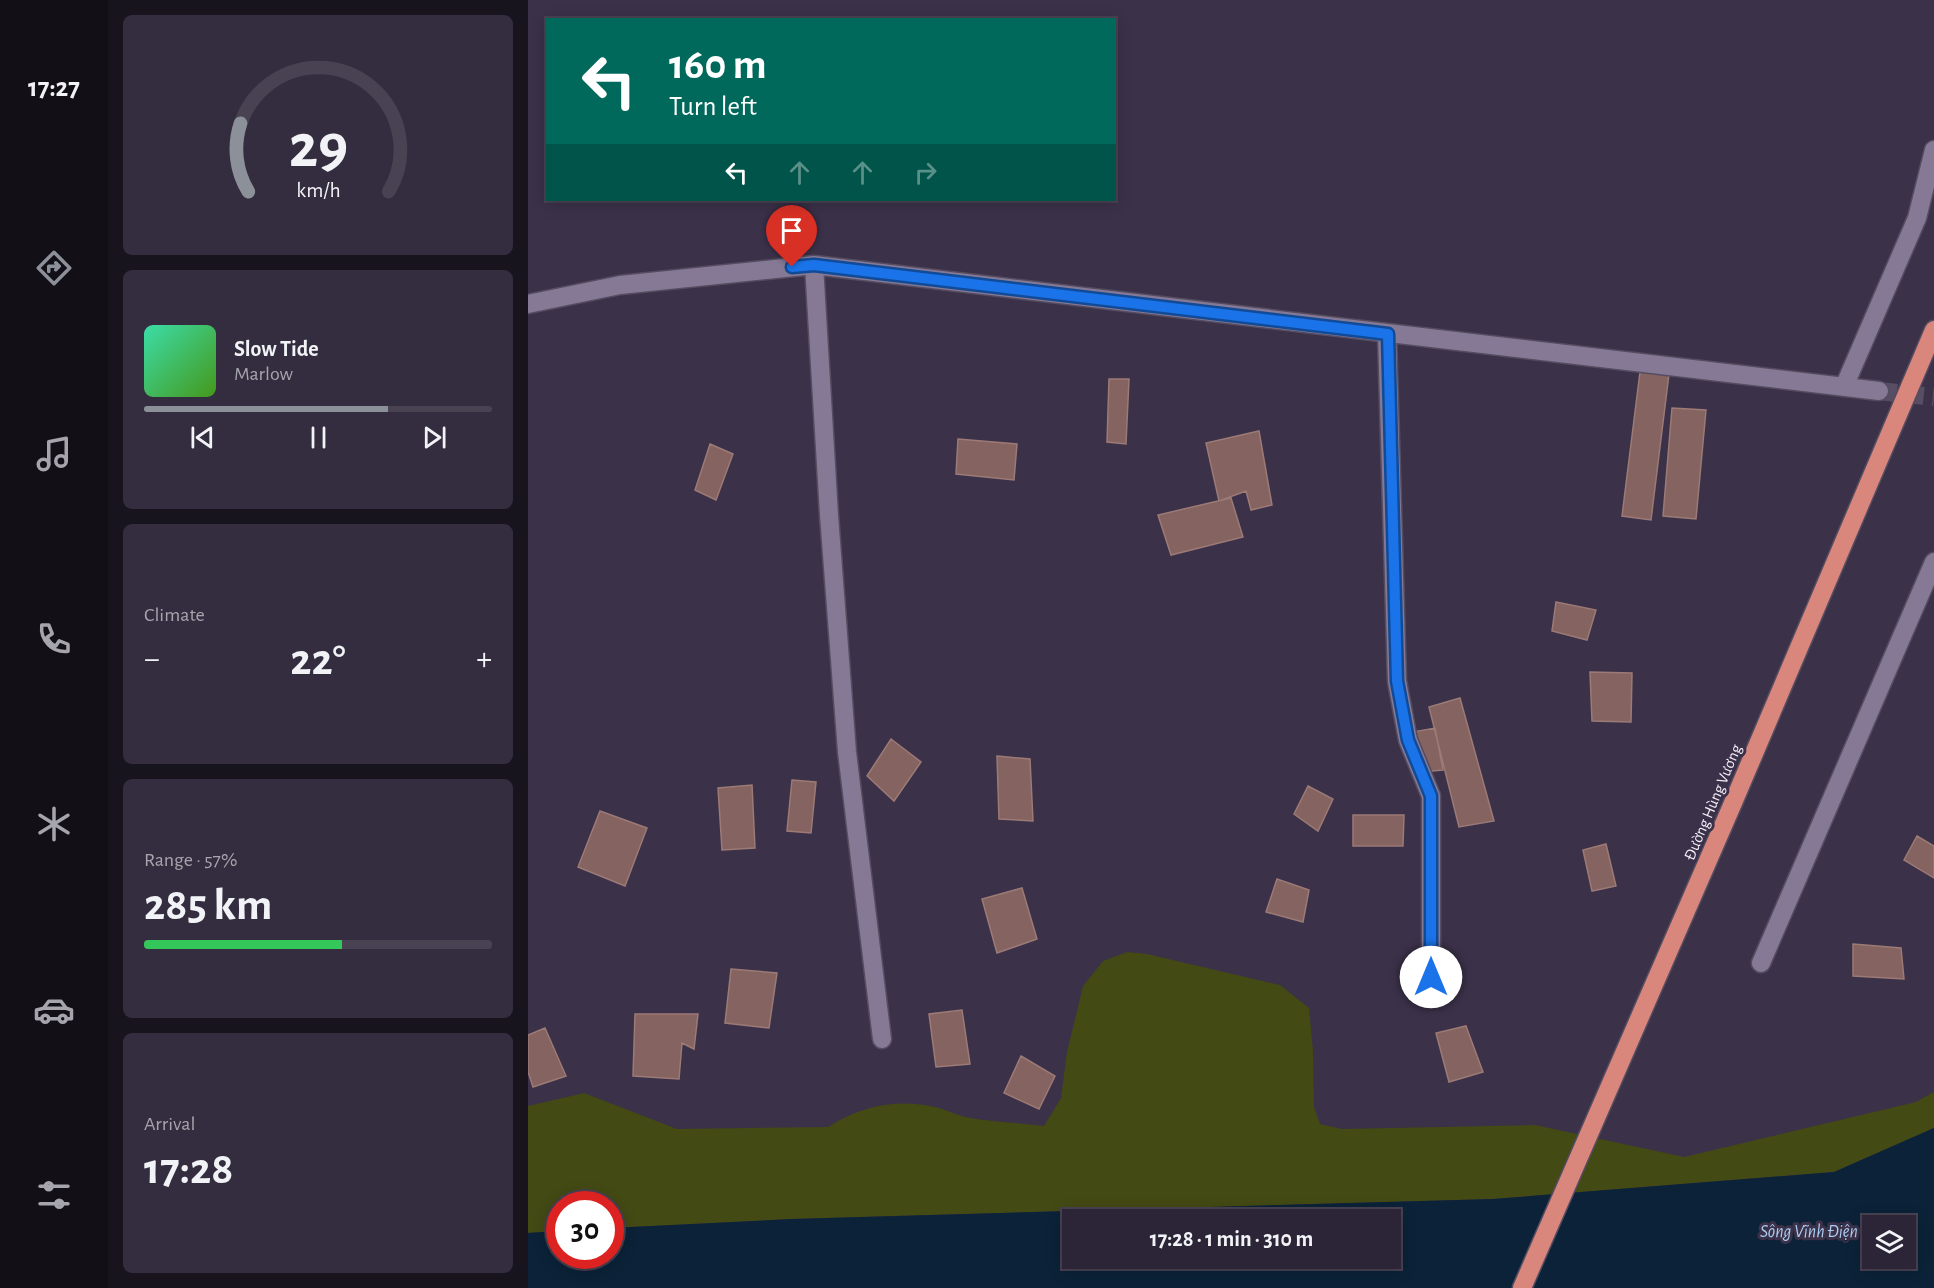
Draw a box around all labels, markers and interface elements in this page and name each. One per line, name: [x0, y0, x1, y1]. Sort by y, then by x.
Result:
icon: left: [570, 42, 648, 120]
text: 160 m: [669, 44, 767, 86]
text: 17:27: [28, 74, 80, 101]
text: Turn left: [669, 93, 757, 120]
text: 29: [288, 116, 348, 178]
icon: left: [720, 156, 753, 189]
icon: ahead: [783, 156, 816, 189]
icon: ahead: [846, 156, 879, 189]
icon: right: [909, 156, 942, 189]
text: km/h: [296, 180, 340, 201]
pin: [766, 205, 817, 267]
icon: arrive: [775, 214, 808, 247]
icon: directions: [33, 247, 75, 289]
text: Slow Tide: [234, 338, 319, 360]
text: Marlow: [234, 364, 293, 384]
icon: previous: [186, 421, 219, 454]
icon: pause: [302, 421, 335, 454]
icon: next: [418, 421, 451, 454]
icon: music: [33, 433, 75, 475]
text: Climate: [144, 605, 205, 625]
icon: phone: [33, 618, 75, 660]
text: 22°: [290, 638, 346, 683]
text: −: [144, 643, 160, 676]
text: +: [476, 643, 492, 676]
street label: Đường Hùng Vương: [1681, 742, 1745, 863]
icon: climate: [33, 803, 75, 845]
text: Range · 57%: [144, 850, 237, 870]
text: 285 km: [144, 883, 272, 928]
position arrow: [1399, 945, 1463, 1009]
icon: car: [33, 989, 75, 1031]
text: Arrival: [144, 1114, 195, 1134]
text: 17:28: [144, 1147, 233, 1192]
icon: filters: [33, 1174, 75, 1216]
speed limit sign: 30: [546, 1191, 624, 1269]
map controls: [1862, 1215, 1916, 1269]
button: layers: [1862, 1215, 1916, 1269]
water label: Sông Vĩnh Điện: [1760, 1223, 1858, 1241]
text: 17:28 · 1 min · 310 m: [1150, 1228, 1313, 1250]

